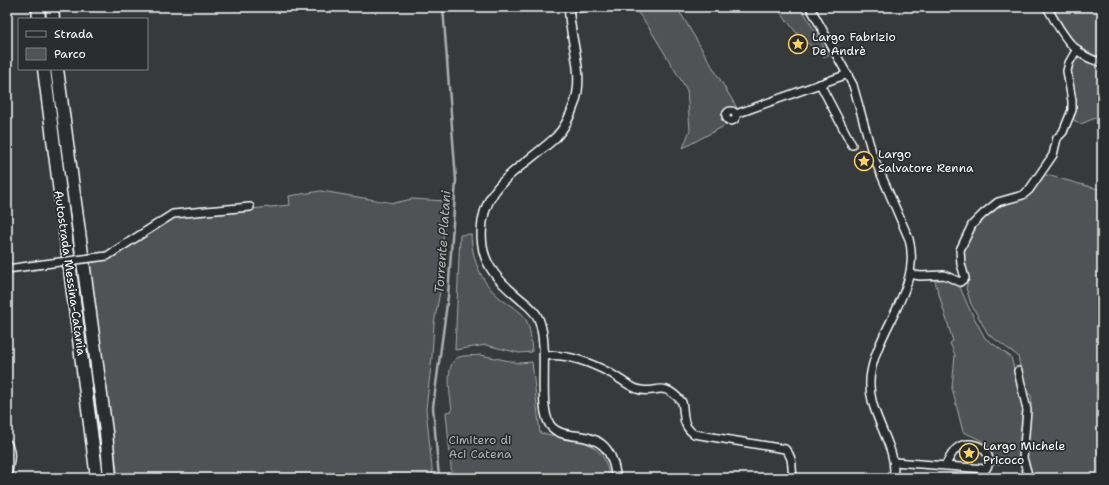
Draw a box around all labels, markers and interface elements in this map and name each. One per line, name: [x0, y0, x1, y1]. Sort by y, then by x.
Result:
legend: [18, 18, 148, 70]
text: Strada: [54, 26, 94, 42]
place label: Largo Fabrizio De Andrè: [812, 29, 896, 59]
place icon: Largo Fabrizio De Andrè: [787, 33, 809, 55]
text: Parco: [54, 46, 86, 62]
place label: Largo Salvatore Renna: [878, 146, 974, 176]
place icon: Largo Salvatore Renna: [853, 150, 875, 172]
street label: Autostrada Messina-Catania: [50, 189, 90, 357]
water label: Torrente Platani: [430, 190, 455, 294]
park label: Cimitero di Aci Catena: [449, 432, 512, 462]
place label: Largo Michele Pricoco: [983, 438, 1066, 468]
place icon: Largo Michele Pricoco: [958, 442, 980, 464]

